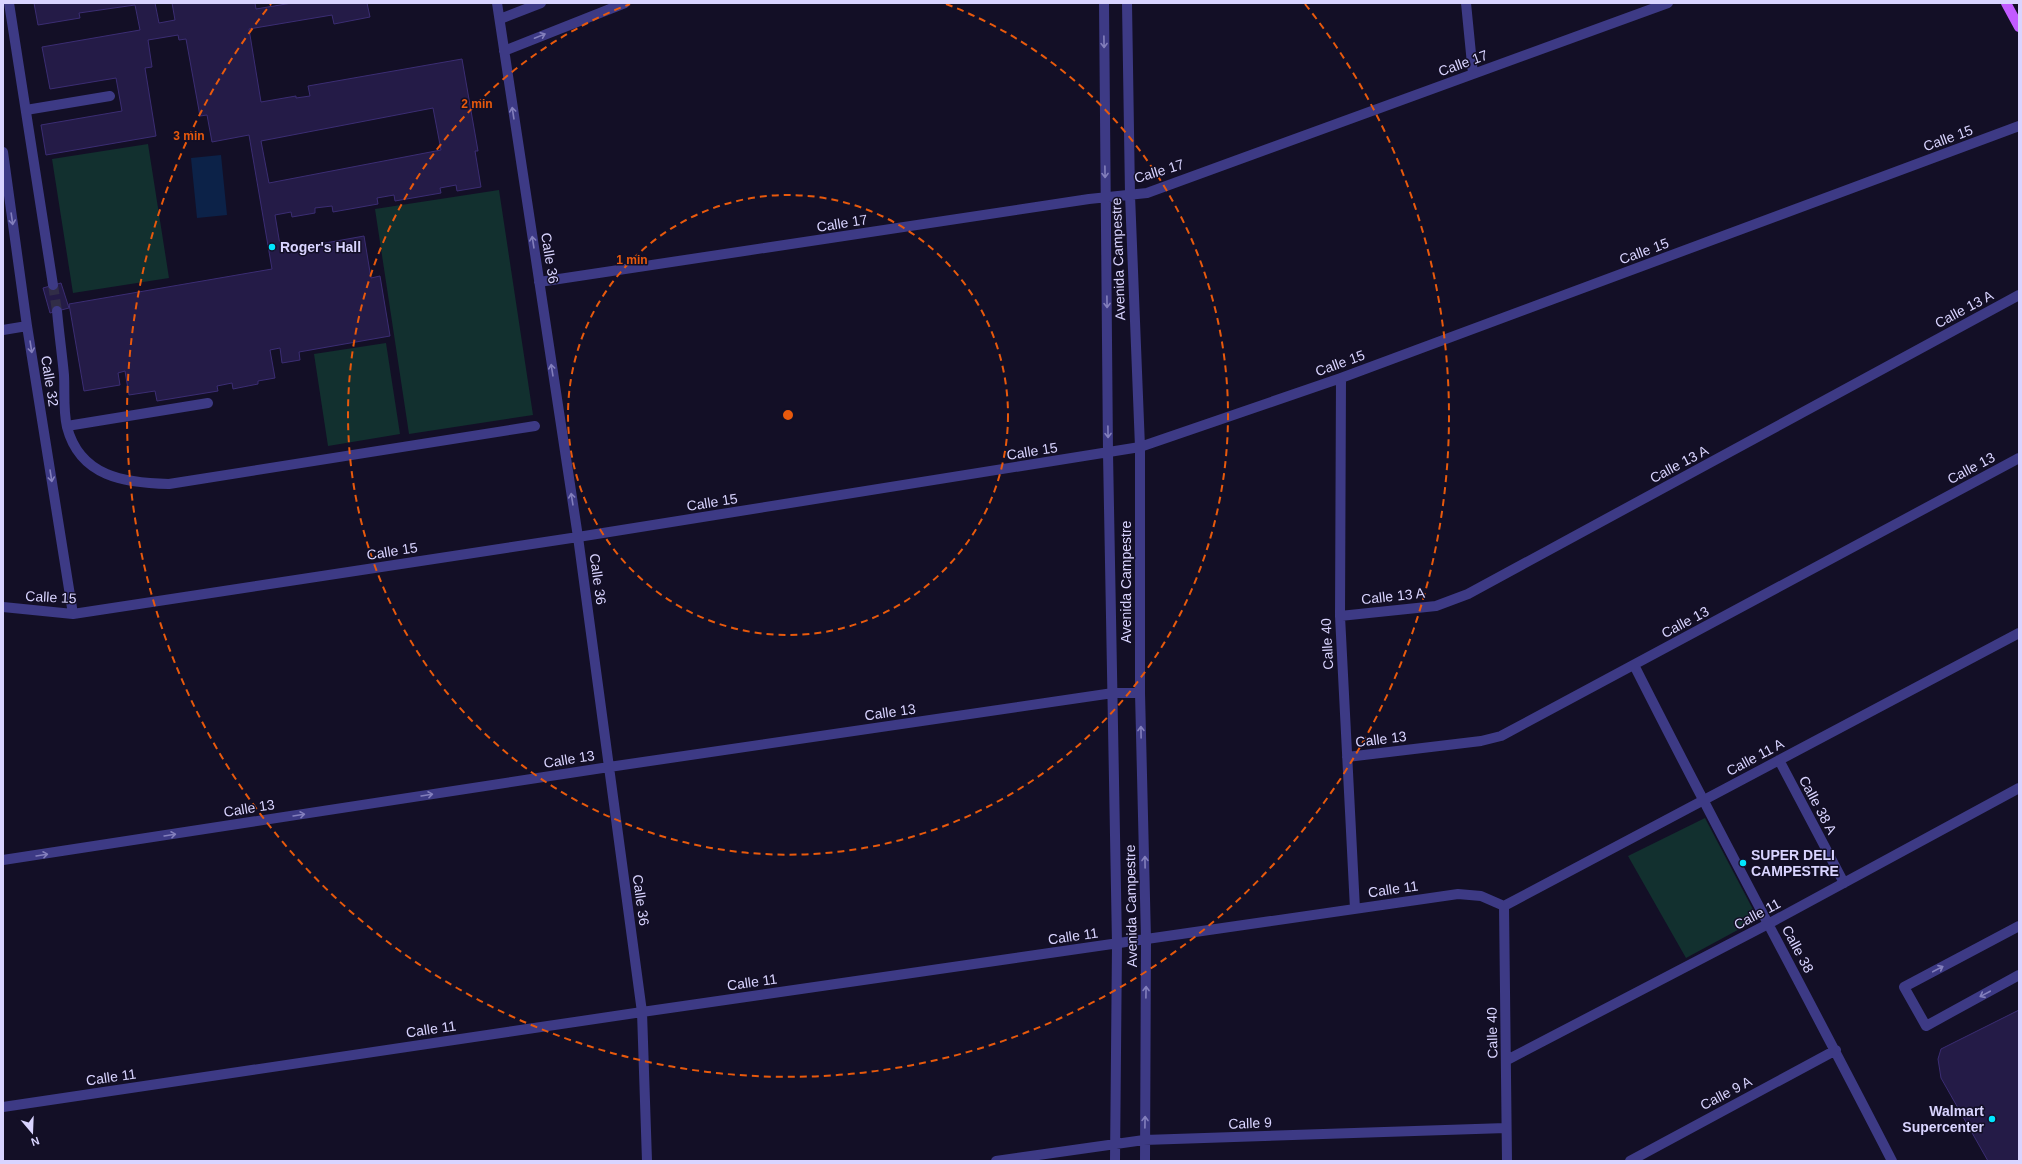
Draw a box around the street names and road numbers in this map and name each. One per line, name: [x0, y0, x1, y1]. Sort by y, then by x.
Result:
street label: Calle 17: [1436, 47, 1490, 79]
street label: Calle 15: [1921, 122, 1975, 154]
street label: Calle 17: [1132, 156, 1186, 186]
street label: Avenida Campestre: [1108, 197, 1128, 321]
street label: Calle 17: [815, 211, 869, 235]
street label: Calle 36: [538, 231, 562, 285]
street label: Calle 15: [1617, 235, 1671, 267]
street label: Calle 13 A: [1932, 287, 1997, 331]
street label: Calle 15: [1313, 347, 1367, 379]
street label: Calle 32: [38, 354, 62, 408]
street label: Calle 15: [1005, 439, 1059, 463]
street label: Calle 13 A: [1647, 442, 1712, 486]
street label: Calle 13: [1945, 449, 1998, 487]
street label: Calle 15: [685, 490, 739, 514]
street label: Avenida Campestre: [1118, 520, 1134, 643]
street label: Calle 15: [365, 539, 419, 563]
street label: Calle 36: [587, 552, 610, 606]
street label: Calle 13 A: [1360, 585, 1426, 607]
street label: Calle 15: [25, 588, 77, 606]
street label: Calle 13: [1659, 603, 1712, 641]
street label: Calle 40: [1318, 618, 1336, 670]
street label: Calle 13: [863, 700, 917, 723]
street label: Calle 13: [1355, 728, 1408, 750]
street label: Calle 11 A: [1724, 735, 1787, 779]
street label: Calle 13: [542, 747, 596, 771]
street label: Calle 38 A: [1796, 773, 1840, 838]
street label: Calle 13: [222, 796, 276, 820]
street label: Avenida Campestre: [1122, 844, 1140, 967]
street label: Calle 36: [630, 873, 653, 927]
street label: Calle 11: [1367, 878, 1419, 900]
street label: Calle 11: [1731, 895, 1783, 933]
street label: Calle 38: [1779, 923, 1817, 976]
street label: Calle 11: [1047, 925, 1099, 947]
street label: Calle 11: [726, 971, 778, 993]
street label: Calle 40: [1484, 1007, 1500, 1059]
street label: Calle 11: [405, 1018, 457, 1040]
street label: Calle 11: [85, 1066, 137, 1088]
street label: Calle 9 A: [1698, 1072, 1755, 1113]
street label: Calle 9: [1228, 1114, 1272, 1132]

